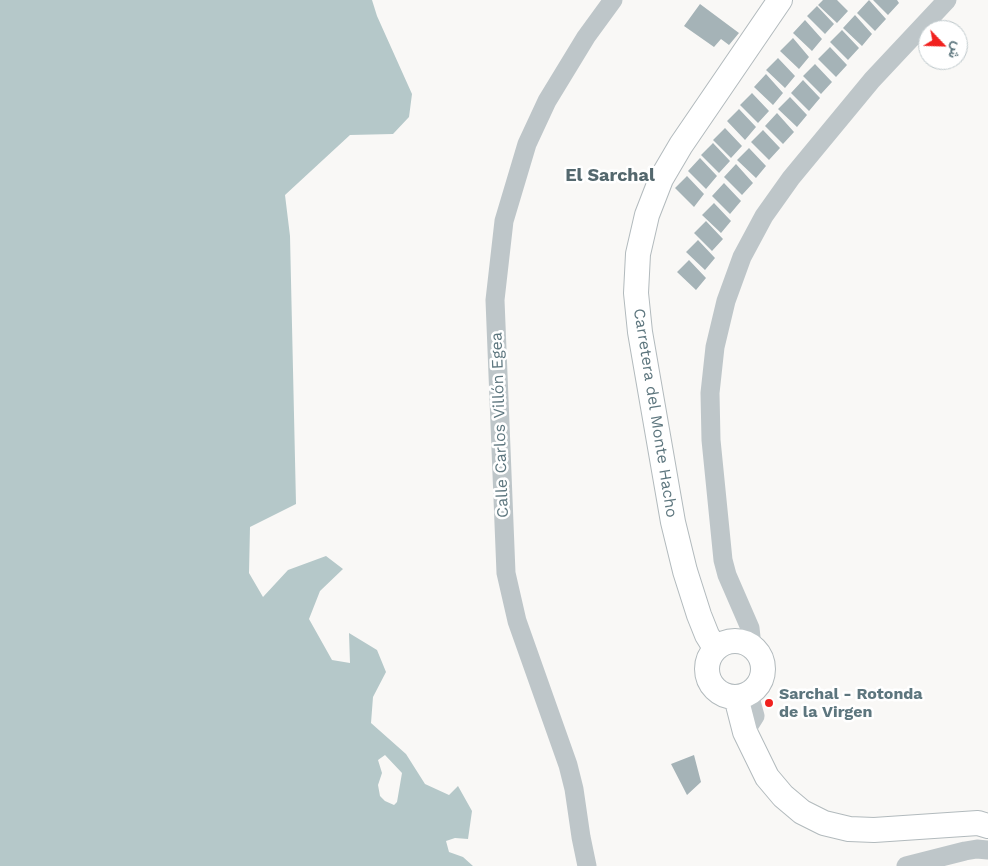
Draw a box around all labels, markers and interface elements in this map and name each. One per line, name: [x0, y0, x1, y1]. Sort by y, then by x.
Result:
north arrow: [918, 20, 968, 70]
text: ش: [945, 40, 967, 62]
district label: El Sarchal: [565, 165, 655, 187]
street label: Carretera del Monte Hacho: [629, 307, 681, 519]
street label: Calle Carlos Villón Egea: [487, 332, 513, 518]
place label: Sarchal - Rotonda de la Virgen: [779, 684, 923, 722]
marker: Sarchal - Rotonda de la Virgen: [763, 697, 775, 709]

